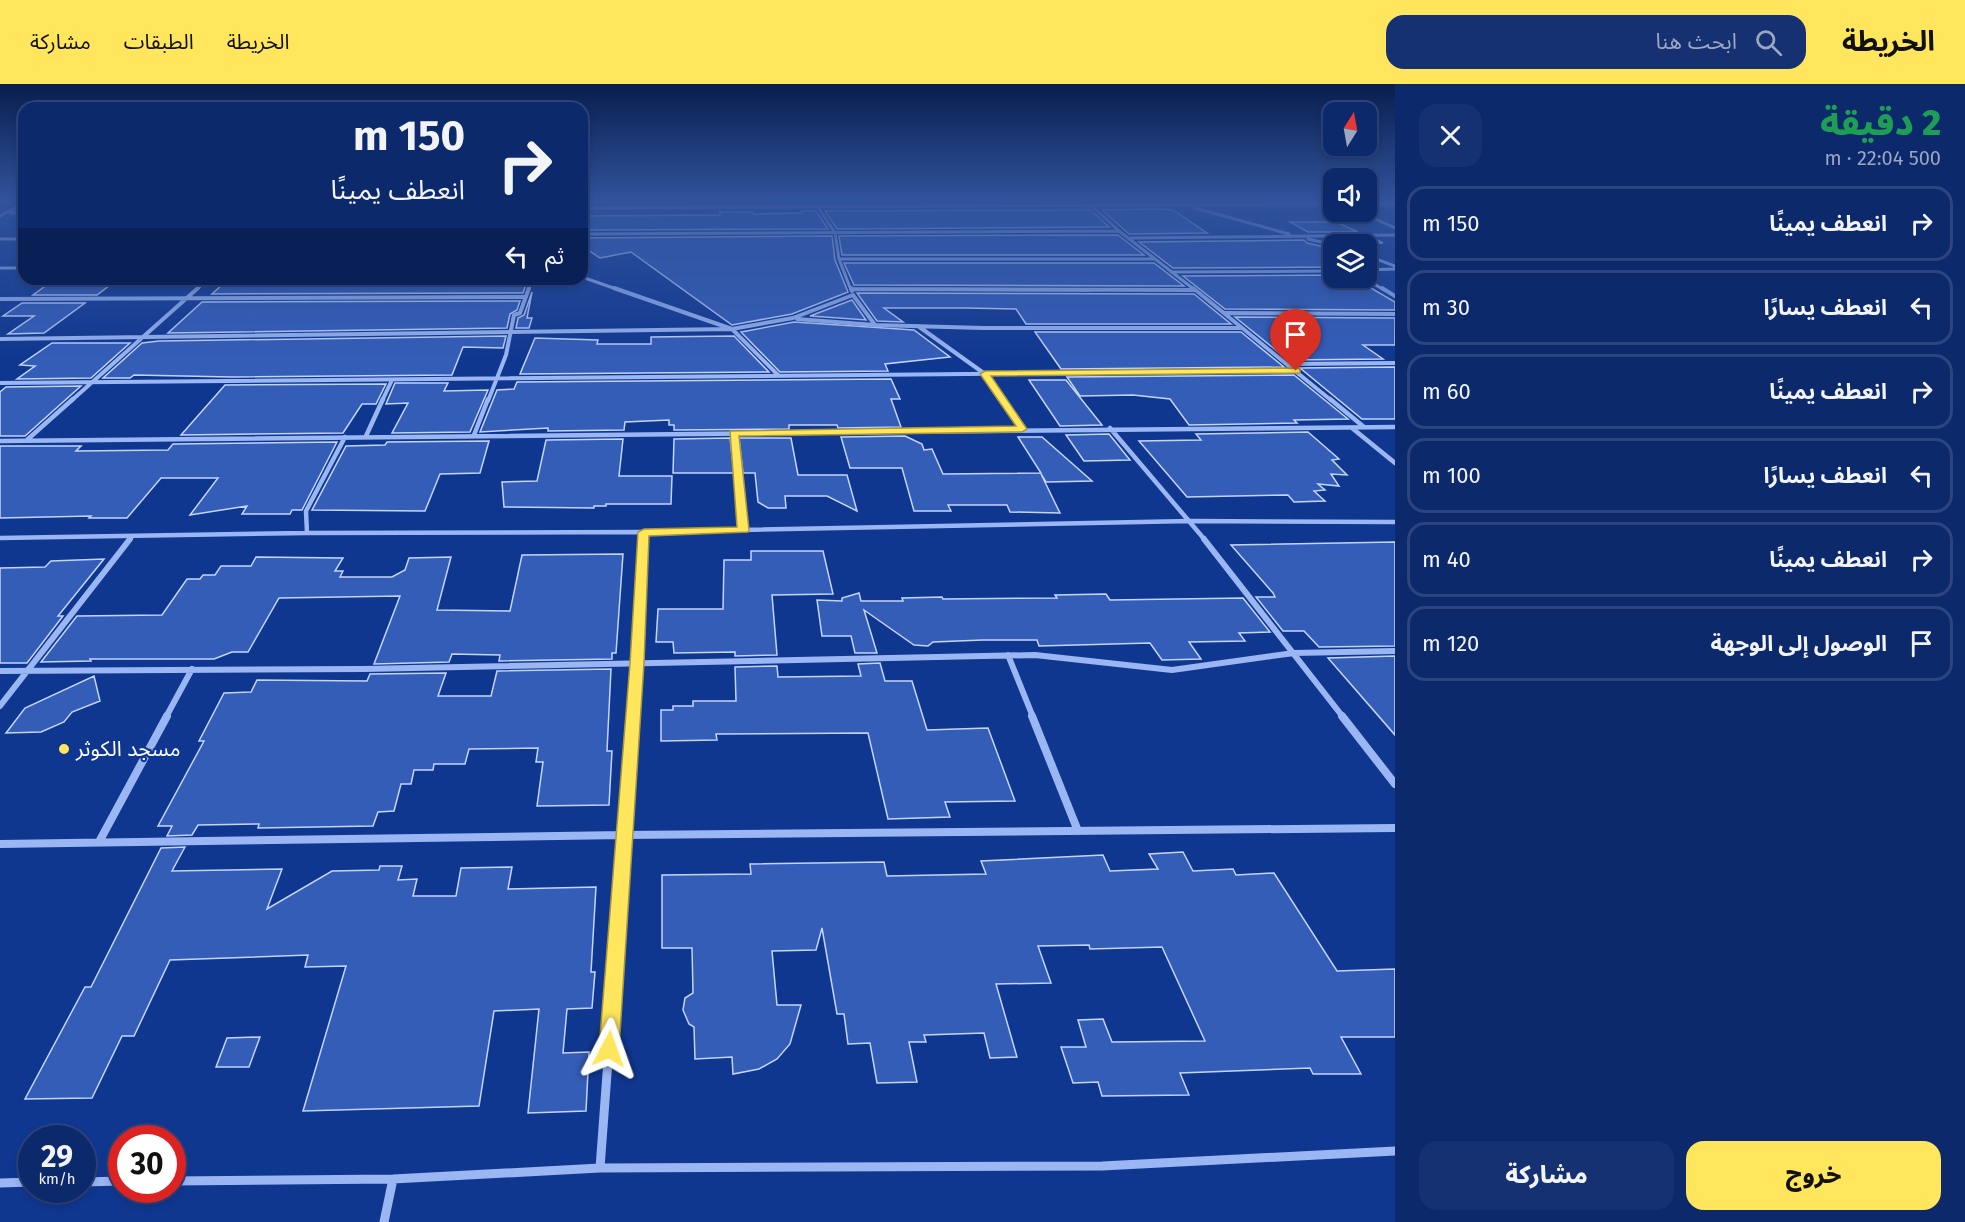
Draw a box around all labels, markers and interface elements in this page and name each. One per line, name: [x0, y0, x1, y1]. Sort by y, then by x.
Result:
search box: [1386, 15, 1806, 69]
text: الخريطة: [1842, 25, 1935, 58]
icon: search: [1752, 26, 1785, 59]
text: ابحث هنا: [1655, 28, 1737, 55]
text: مشاركة: [30, 29, 91, 55]
text: الطبقات: [124, 29, 194, 55]
text: الخريطة: [227, 29, 290, 55]
text: 2 دقيقة: [1820, 101, 1941, 145]
north arrow: [1323, 102, 1377, 156]
map controls: [1323, 102, 1377, 288]
button: close: [1419, 104, 1482, 167]
text: 150 m: [353, 111, 465, 161]
icon: right: [486, 126, 564, 204]
text: 500 m · 22:04: [1824, 146, 1941, 170]
button: sound: [1323, 168, 1377, 222]
text: انعطف يمينًا: [330, 174, 465, 206]
icon: right: [1905, 207, 1938, 240]
text: 150 m: [1422, 210, 1480, 237]
text: انعطف يمينًا: [1769, 210, 1887, 237]
button: layers: [1323, 234, 1377, 288]
icon: left: [500, 240, 533, 273]
text: ثم: [545, 243, 564, 270]
icon: left: [1905, 291, 1938, 324]
text: 30 m: [1422, 294, 1470, 321]
text: انعطف يسارًا: [1764, 294, 1887, 321]
pin: [1270, 309, 1321, 371]
icon: arrive: [1279, 318, 1312, 351]
icon: right: [1905, 375, 1938, 408]
text: 60 m: [1422, 378, 1471, 405]
text: انعطف يمينًا: [1769, 378, 1887, 405]
icon: left: [1905, 459, 1938, 492]
text: 100 m: [1422, 462, 1481, 489]
text: انعطف يسارًا: [1764, 462, 1887, 489]
icon: right: [1905, 543, 1938, 576]
text: 40 m: [1422, 546, 1471, 573]
text: انعطف يمينًا: [1769, 546, 1887, 573]
icon: arrive: [1905, 627, 1938, 660]
text: 120 m: [1422, 630, 1479, 657]
text: الوصول إلى الوجهة: [1710, 630, 1887, 657]
place label: مسجد الكوثر: [75, 736, 181, 762]
marker: مسجد الكوثر: [57, 742, 71, 756]
position arrow: [577, 1017, 641, 1081]
speed limit sign: 30: [108, 1125, 186, 1203]
text: 29: [41, 1139, 73, 1175]
button: مشاركة: [1419, 1141, 1674, 1210]
button: خروج: [1686, 1141, 1941, 1210]
text: km/h: [38, 1170, 76, 1188]

